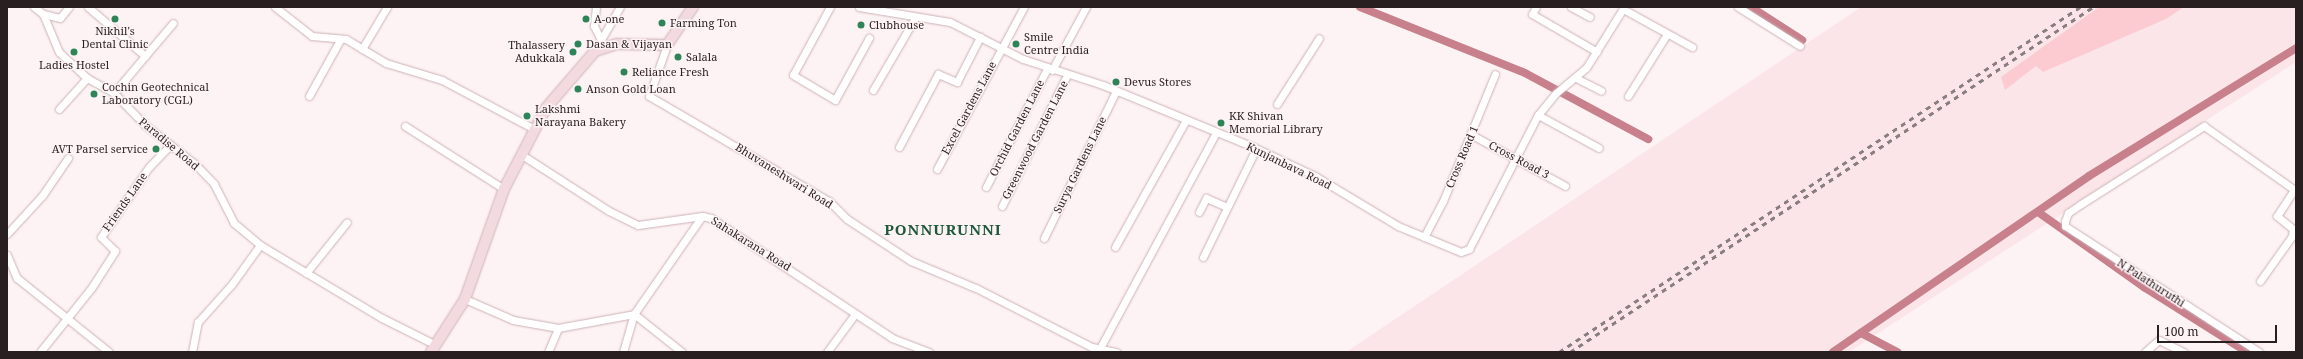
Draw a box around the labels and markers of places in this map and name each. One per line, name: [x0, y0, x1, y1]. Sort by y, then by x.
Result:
place label: A-one: [594, 12, 624, 26]
marker: Nikhil's Dental Clinic: [110, 14, 120, 24]
marker: A-one: [581, 14, 591, 24]
place label: Farming Ton: [670, 16, 737, 30]
marker: Farming Ton: [657, 18, 667, 28]
place label: Clubhouse: [869, 18, 924, 32]
marker: Clubhouse: [856, 20, 866, 30]
place label: Nikhil's Dental Clinic: [81, 25, 149, 51]
place label: Smile Centre India: [1024, 31, 1089, 57]
place label: Dasan & Vijayan: [586, 37, 672, 51]
place label: Thalassery Adukkala: [508, 39, 565, 65]
marker: Dasan & Vijayan: [573, 39, 583, 49]
marker: Smile Centre India: [1011, 39, 1021, 49]
marker: Ladies Hostel: [69, 47, 79, 57]
marker: Thalassery Adukkala: [568, 47, 578, 57]
place label: Salala: [686, 50, 717, 64]
marker: Salala: [673, 52, 683, 62]
place label: Ladies Hostel: [39, 58, 109, 72]
place label: Reliance Fresh: [632, 65, 709, 79]
marker: Reliance Fresh: [619, 67, 629, 77]
place label: Devus Stores: [1124, 75, 1191, 89]
marker: Devus Stores: [1111, 77, 1121, 87]
place label: Cochin Geotechnical Laboratory (CGL): [102, 81, 209, 107]
place label: Anson Gold Loan: [586, 82, 676, 96]
marker: Anson Gold Loan: [573, 84, 583, 94]
marker: Cochin Geotechnical Laboratory (CGL): [89, 89, 99, 99]
place label: Lakshmi Narayana Bakery: [535, 103, 626, 129]
place label: KK Shivan Memorial Library: [1229, 110, 1323, 136]
marker: Lakshmi Narayana Bakery: [522, 111, 532, 121]
marker: KK Shivan Memorial Library: [1216, 118, 1226, 128]
place label: AVT Parsel service: [52, 142, 148, 156]
marker: AVT Parsel service: [151, 144, 161, 154]

